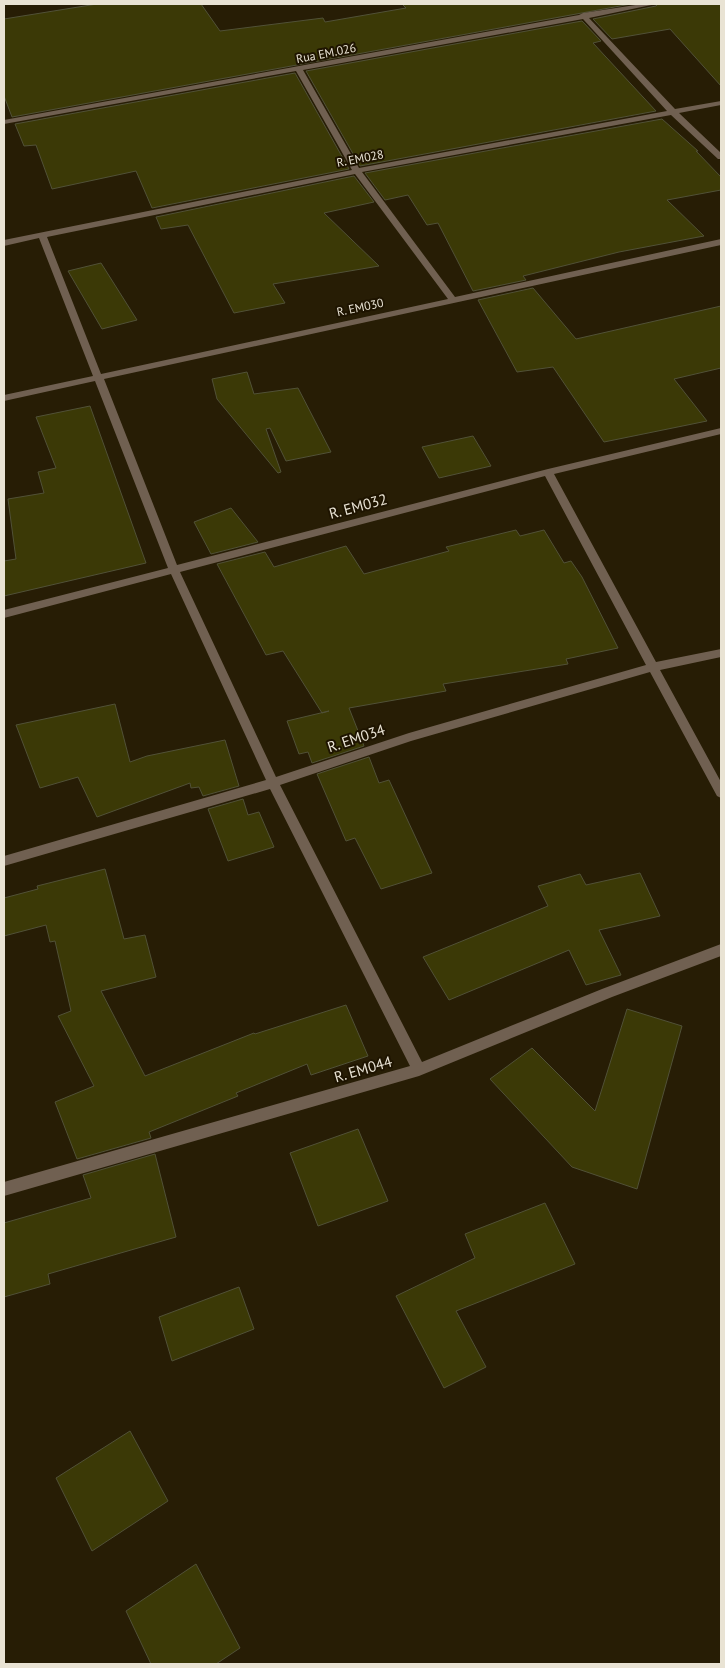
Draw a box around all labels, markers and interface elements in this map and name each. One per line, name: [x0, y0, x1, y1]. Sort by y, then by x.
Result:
street label: Rua EM.026: [295, 40, 357, 66]
street label: R. EM028: [335, 146, 385, 170]
street label: R. EM030: [335, 295, 385, 319]
street label: R. EM032: [327, 489, 389, 523]
street label: R. EM034: [325, 720, 387, 756]
street label: R. EM044: [332, 1052, 394, 1086]

